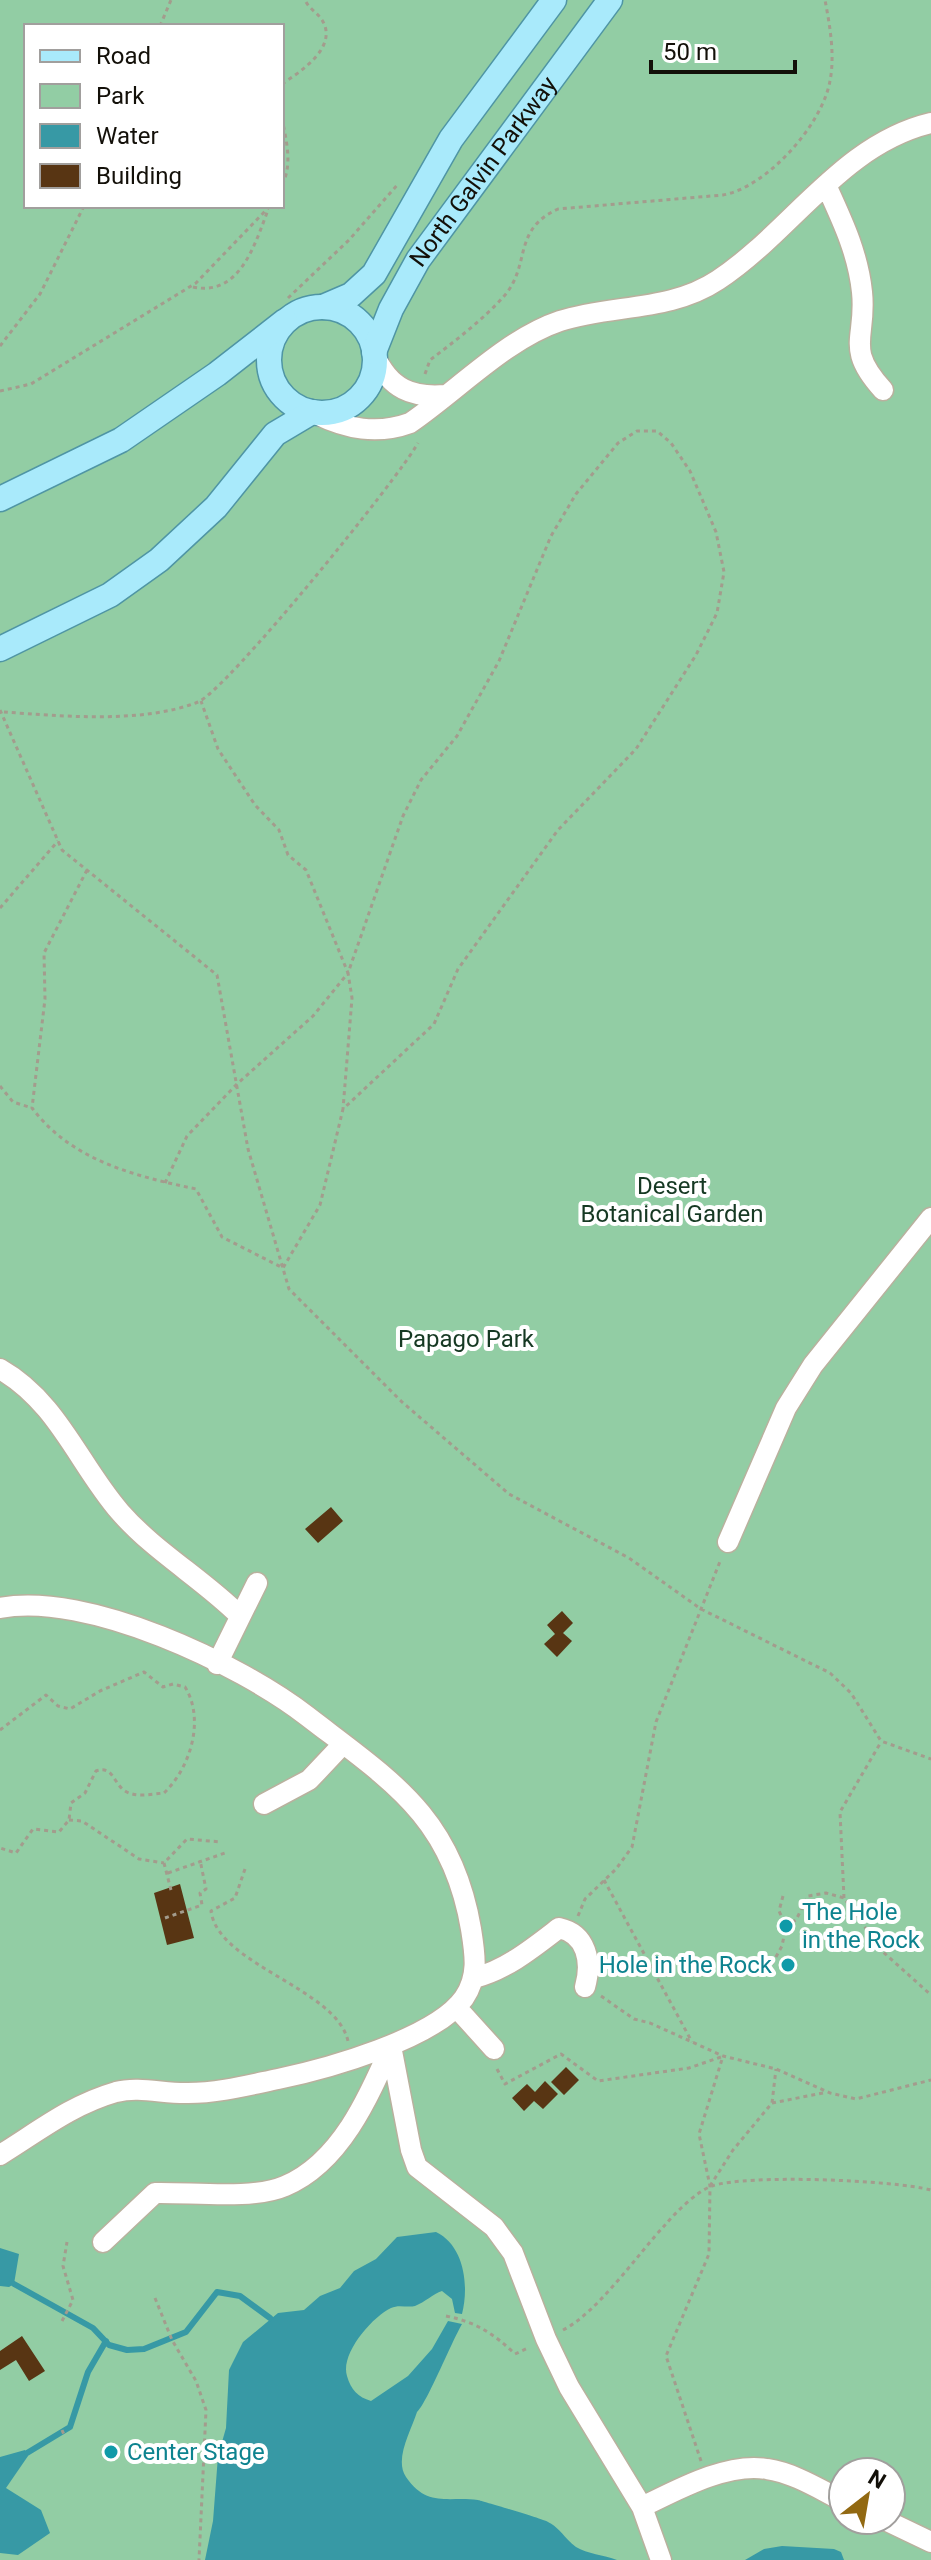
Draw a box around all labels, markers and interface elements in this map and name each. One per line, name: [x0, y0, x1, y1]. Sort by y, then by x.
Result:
legend: [24, 24, 284, 208]
scale bar: [651, 24, 795, 74]
text: 50 m: [663, 38, 717, 66]
text: Road: [96, 42, 151, 70]
street label: North Galvin Parkway: [404, 71, 563, 272]
text: Park: [96, 82, 145, 110]
text: Water: [96, 122, 159, 150]
text: Building: [96, 162, 182, 190]
park label: Desert Botanical Garden: [581, 1172, 763, 1228]
park label: Papago Park: [398, 1325, 535, 1353]
place label: The Hole in the Rock: [802, 1898, 921, 1954]
marker: The Hole in the Rock: [777, 1917, 795, 1935]
place label: Hole in the Rock: [599, 1951, 773, 1979]
marker: Hole in the Rock: [779, 1956, 797, 1974]
place label: Center Stage: [127, 2438, 265, 2466]
marker: Center Stage: [102, 2443, 120, 2461]
north arrow: [827, 2456, 907, 2536]
text: N: [864, 2465, 890, 2494]

